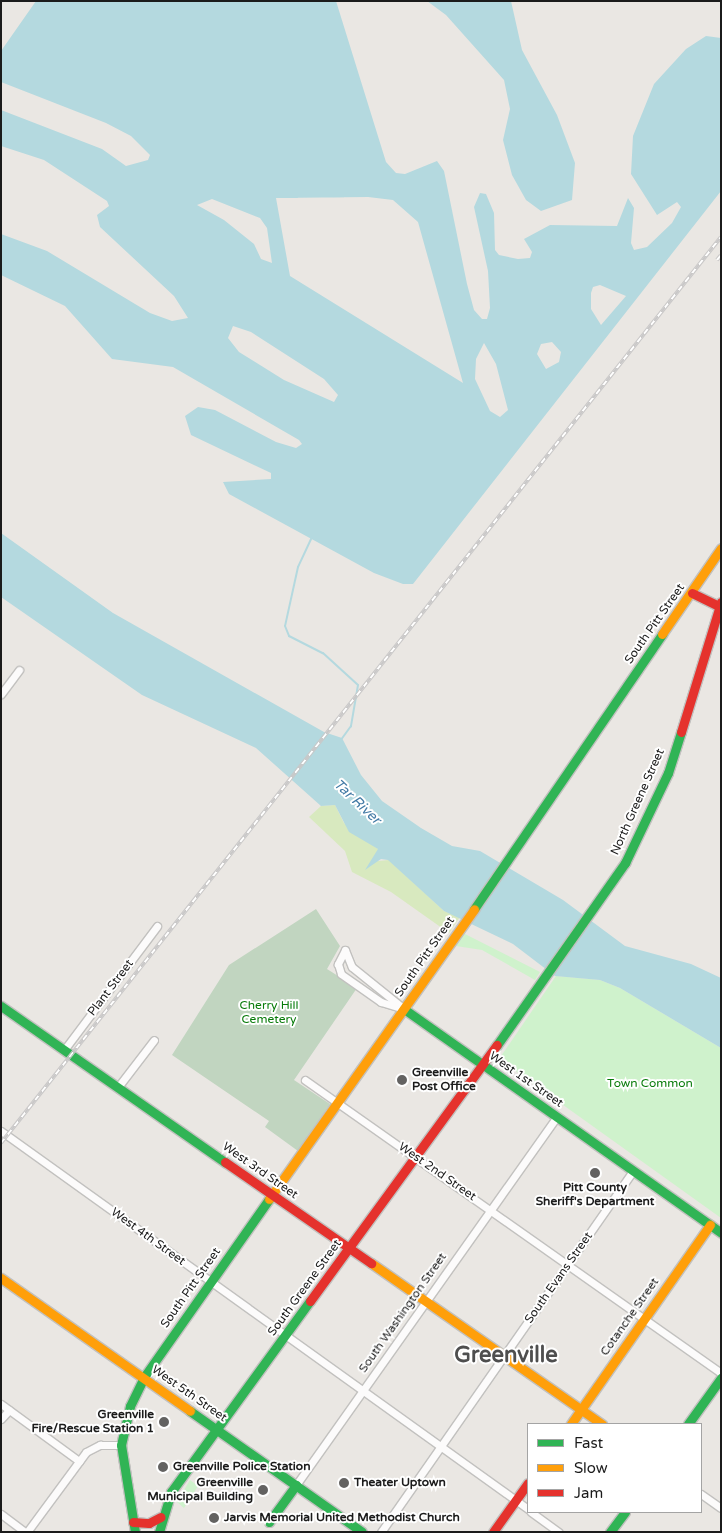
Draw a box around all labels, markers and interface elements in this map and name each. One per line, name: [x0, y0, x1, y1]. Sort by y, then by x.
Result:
street label: South Pitt Street: [622, 581, 688, 667]
street label: North Greene Street: [608, 747, 668, 857]
water label: Tar River: [330, 776, 384, 828]
street label: South Pitt Street: [392, 914, 458, 1000]
street label: Plant Street: [85, 957, 137, 1019]
park label: Cherry Hill Cemetery: [239, 999, 299, 1027]
street label: West 1st Street: [486, 1049, 566, 1111]
place label: Greenville Post Office: [412, 1066, 476, 1094]
marker: Greenville Post Office: [396, 1074, 408, 1086]
park label: Town Common: [607, 1077, 693, 1091]
street label: West 3rd Street: [220, 1140, 300, 1202]
street label: West 2nd Street: [395, 1140, 479, 1204]
marker: Pitt County Sheriff's Department: [589, 1167, 601, 1179]
place label: Pitt County Sheriff's Department: [536, 1181, 654, 1209]
street label: West 4th Street: [108, 1205, 188, 1269]
street label: South Evans Street: [522, 1230, 596, 1326]
street label: South Greene Street: [265, 1237, 345, 1339]
street label: South Pitt Street: [158, 1245, 224, 1331]
street label: South Washington Street: [356, 1250, 450, 1376]
street label: Cotanche Street: [598, 1275, 662, 1359]
district label: Greenville: [454, 1343, 558, 1369]
street label: West 5th Street: [149, 1363, 229, 1425]
place label: Greenville Fire/Rescue Station 1: [31, 1408, 154, 1436]
marker: Greenville Fire/Rescue Station 1: [158, 1416, 170, 1428]
legend: [527, 1423, 702, 1513]
text: Fast: [574, 1434, 603, 1452]
text: Slow: [574, 1459, 608, 1477]
place label: Greenville Police Station: [173, 1460, 310, 1474]
marker: Greenville Police Station: [157, 1461, 169, 1473]
place label: Greenville Municipal Building: [147, 1476, 253, 1504]
place label: Theater Uptown: [354, 1476, 446, 1490]
marker: Theater Uptown: [338, 1477, 350, 1489]
marker: Greenville Municipal Building: [257, 1484, 269, 1496]
text: Jam: [574, 1484, 603, 1502]
place label: Jarvis Memorial United Methodist Church: [224, 1511, 460, 1525]
marker: Jarvis Memorial United Methodist Church: [208, 1512, 220, 1524]

